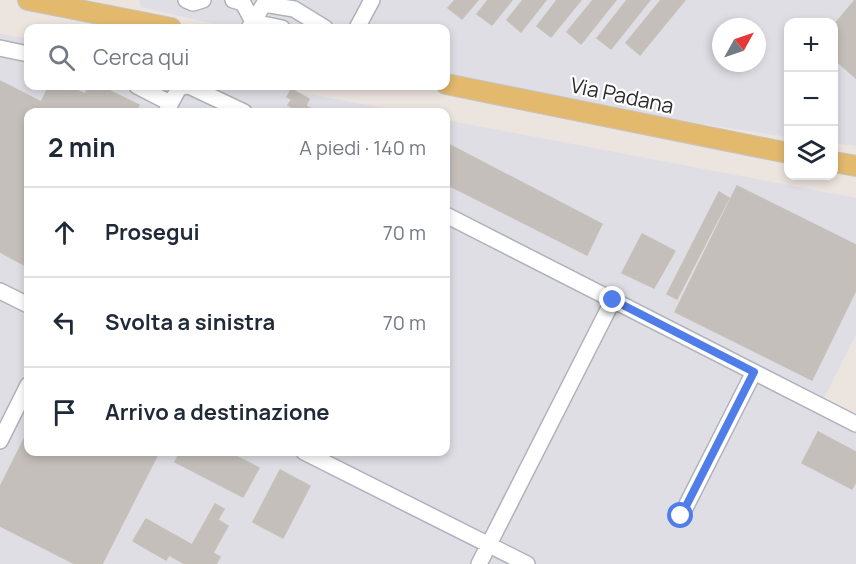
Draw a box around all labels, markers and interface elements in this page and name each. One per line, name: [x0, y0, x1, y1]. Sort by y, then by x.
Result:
north arrow: [712, 18, 766, 72]
map controls: [784, 18, 838, 180]
button: +: [784, 18, 838, 72]
search box: [24, 24, 450, 90]
icon: search: [45, 41, 78, 74]
text: Cerca qui: [93, 42, 189, 72]
street label: Via Padana: [568, 70, 677, 120]
button: −: [784, 72, 838, 126]
button: layers: [784, 126, 838, 180]
text: 2 min: [48, 129, 116, 165]
text: A piedi · 140 m: [299, 134, 426, 161]
icon: ahead: [48, 216, 81, 249]
text: Prosegui: [105, 217, 200, 247]
text: 70 m: [383, 219, 426, 246]
route end: [599, 286, 625, 312]
icon: left: [48, 306, 81, 339]
text: Svolta a sinistra: [105, 307, 275, 337]
text: 70 m: [383, 309, 426, 336]
icon: arrive: [48, 396, 81, 429]
text: Arrivo a destinazione: [105, 397, 329, 427]
route start: [667, 502, 693, 528]

